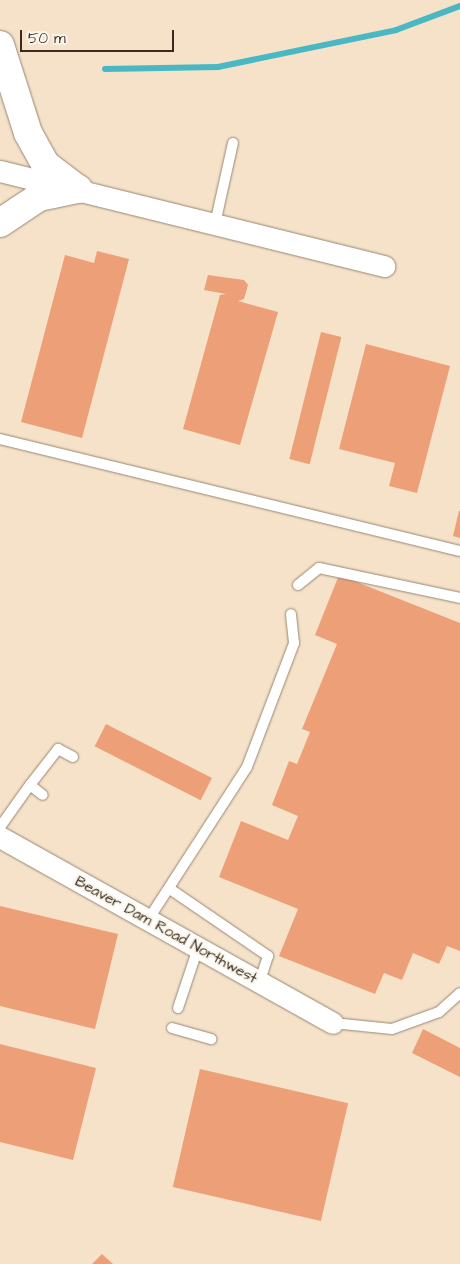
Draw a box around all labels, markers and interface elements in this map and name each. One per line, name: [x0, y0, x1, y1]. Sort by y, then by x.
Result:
scale bar: [22, 20, 176, 52]
text: 50 m: [28, 28, 66, 49]
street label: Beaver Dam Road Northwest: [72, 872, 260, 988]

